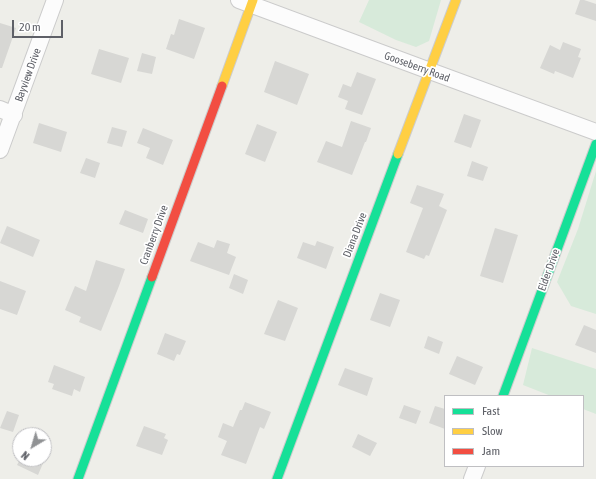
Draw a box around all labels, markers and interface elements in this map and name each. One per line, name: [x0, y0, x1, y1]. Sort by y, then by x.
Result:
scale bar: [14, 12, 65, 38]
text: 20 m: [19, 20, 41, 34]
street label: Bayview Drive: [12, 46, 44, 104]
street label: Gooseberry Road: [382, 49, 452, 85]
street label: Cranberry Drive: [137, 203, 171, 267]
street label: Diana Drive: [340, 211, 370, 259]
street label: Elder Drive: [535, 247, 563, 293]
legend: [444, 395, 584, 467]
text: Fast: [482, 404, 500, 418]
text: Slow: [482, 424, 503, 438]
north arrow: [12, 427, 52, 467]
text: Jam: [482, 444, 500, 458]
text: N: [19, 449, 31, 462]

